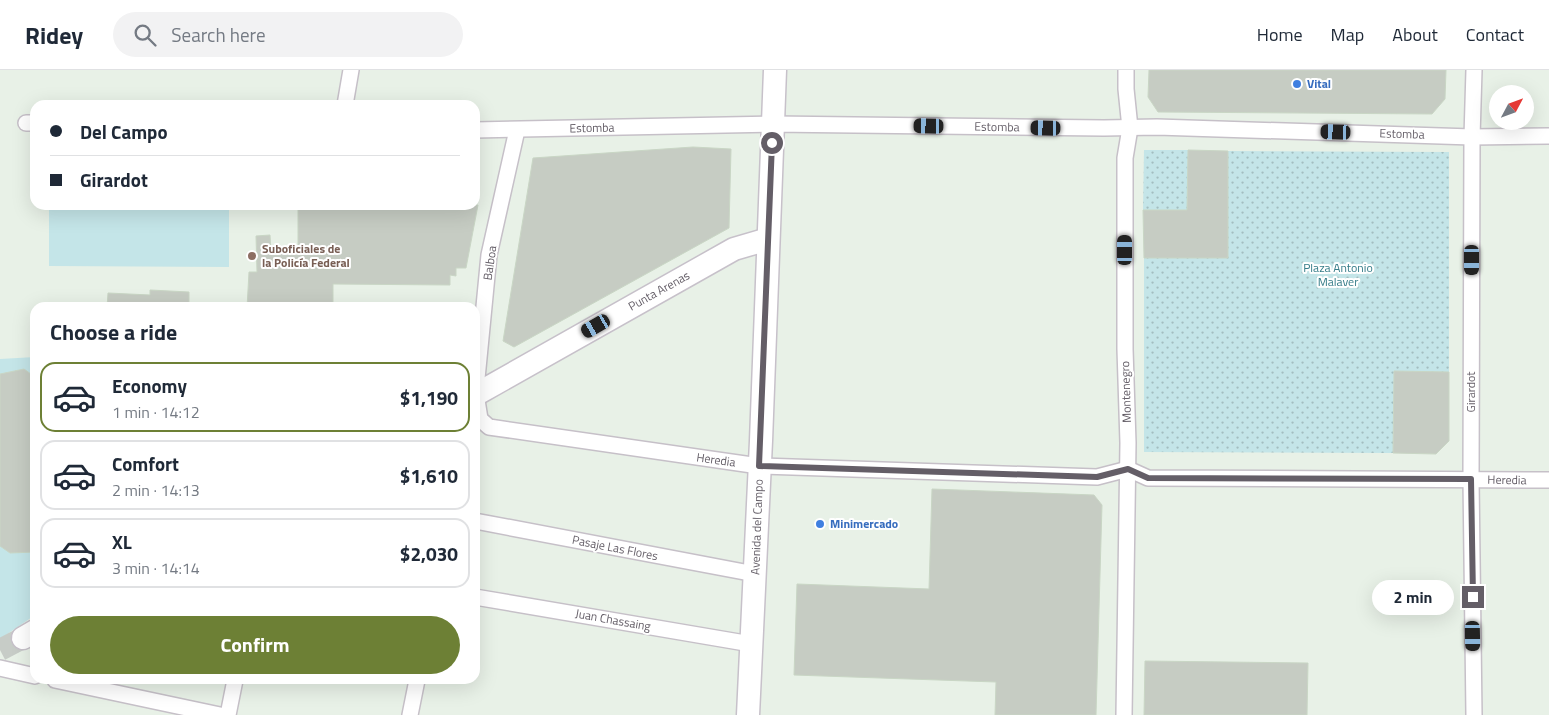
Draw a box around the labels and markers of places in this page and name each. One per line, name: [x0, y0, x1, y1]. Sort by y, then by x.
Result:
place label: Vital: [1307, 74, 1331, 93]
marker: Vital: [1291, 78, 1303, 90]
place label: Suboficiales de la Policía Federal: [262, 239, 350, 272]
marker: Suboficiales de la Policía Federal: [246, 250, 258, 262]
place label: Minimercado: [830, 514, 898, 533]
marker: Minimercado: [814, 518, 826, 530]

